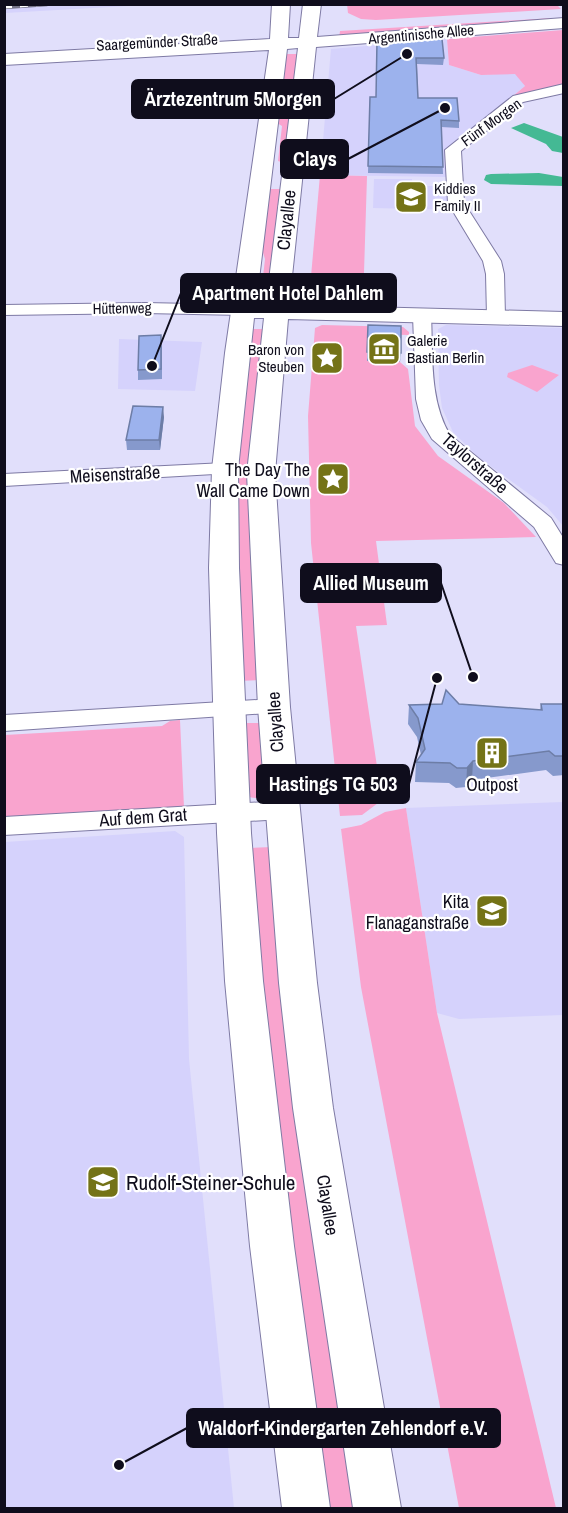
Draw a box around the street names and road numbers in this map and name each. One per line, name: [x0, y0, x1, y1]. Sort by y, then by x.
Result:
street label: Argentinische Allee: [366, 19, 475, 49]
street label: Saargemünder Straße: [96, 28, 218, 56]
street label: Fünf Morgen: [457, 93, 525, 151]
street label: Clayallee: [270, 189, 302, 251]
street label: Hüttenweg: [92, 297, 152, 319]
street label: Taylorstraße: [436, 427, 514, 499]
street label: Meisenstraße: [69, 459, 161, 489]
street label: Clayallee: [260, 691, 290, 753]
street label: Auf dem Grat: [97, 801, 188, 833]
street label: Clayallee: [311, 1173, 345, 1237]

